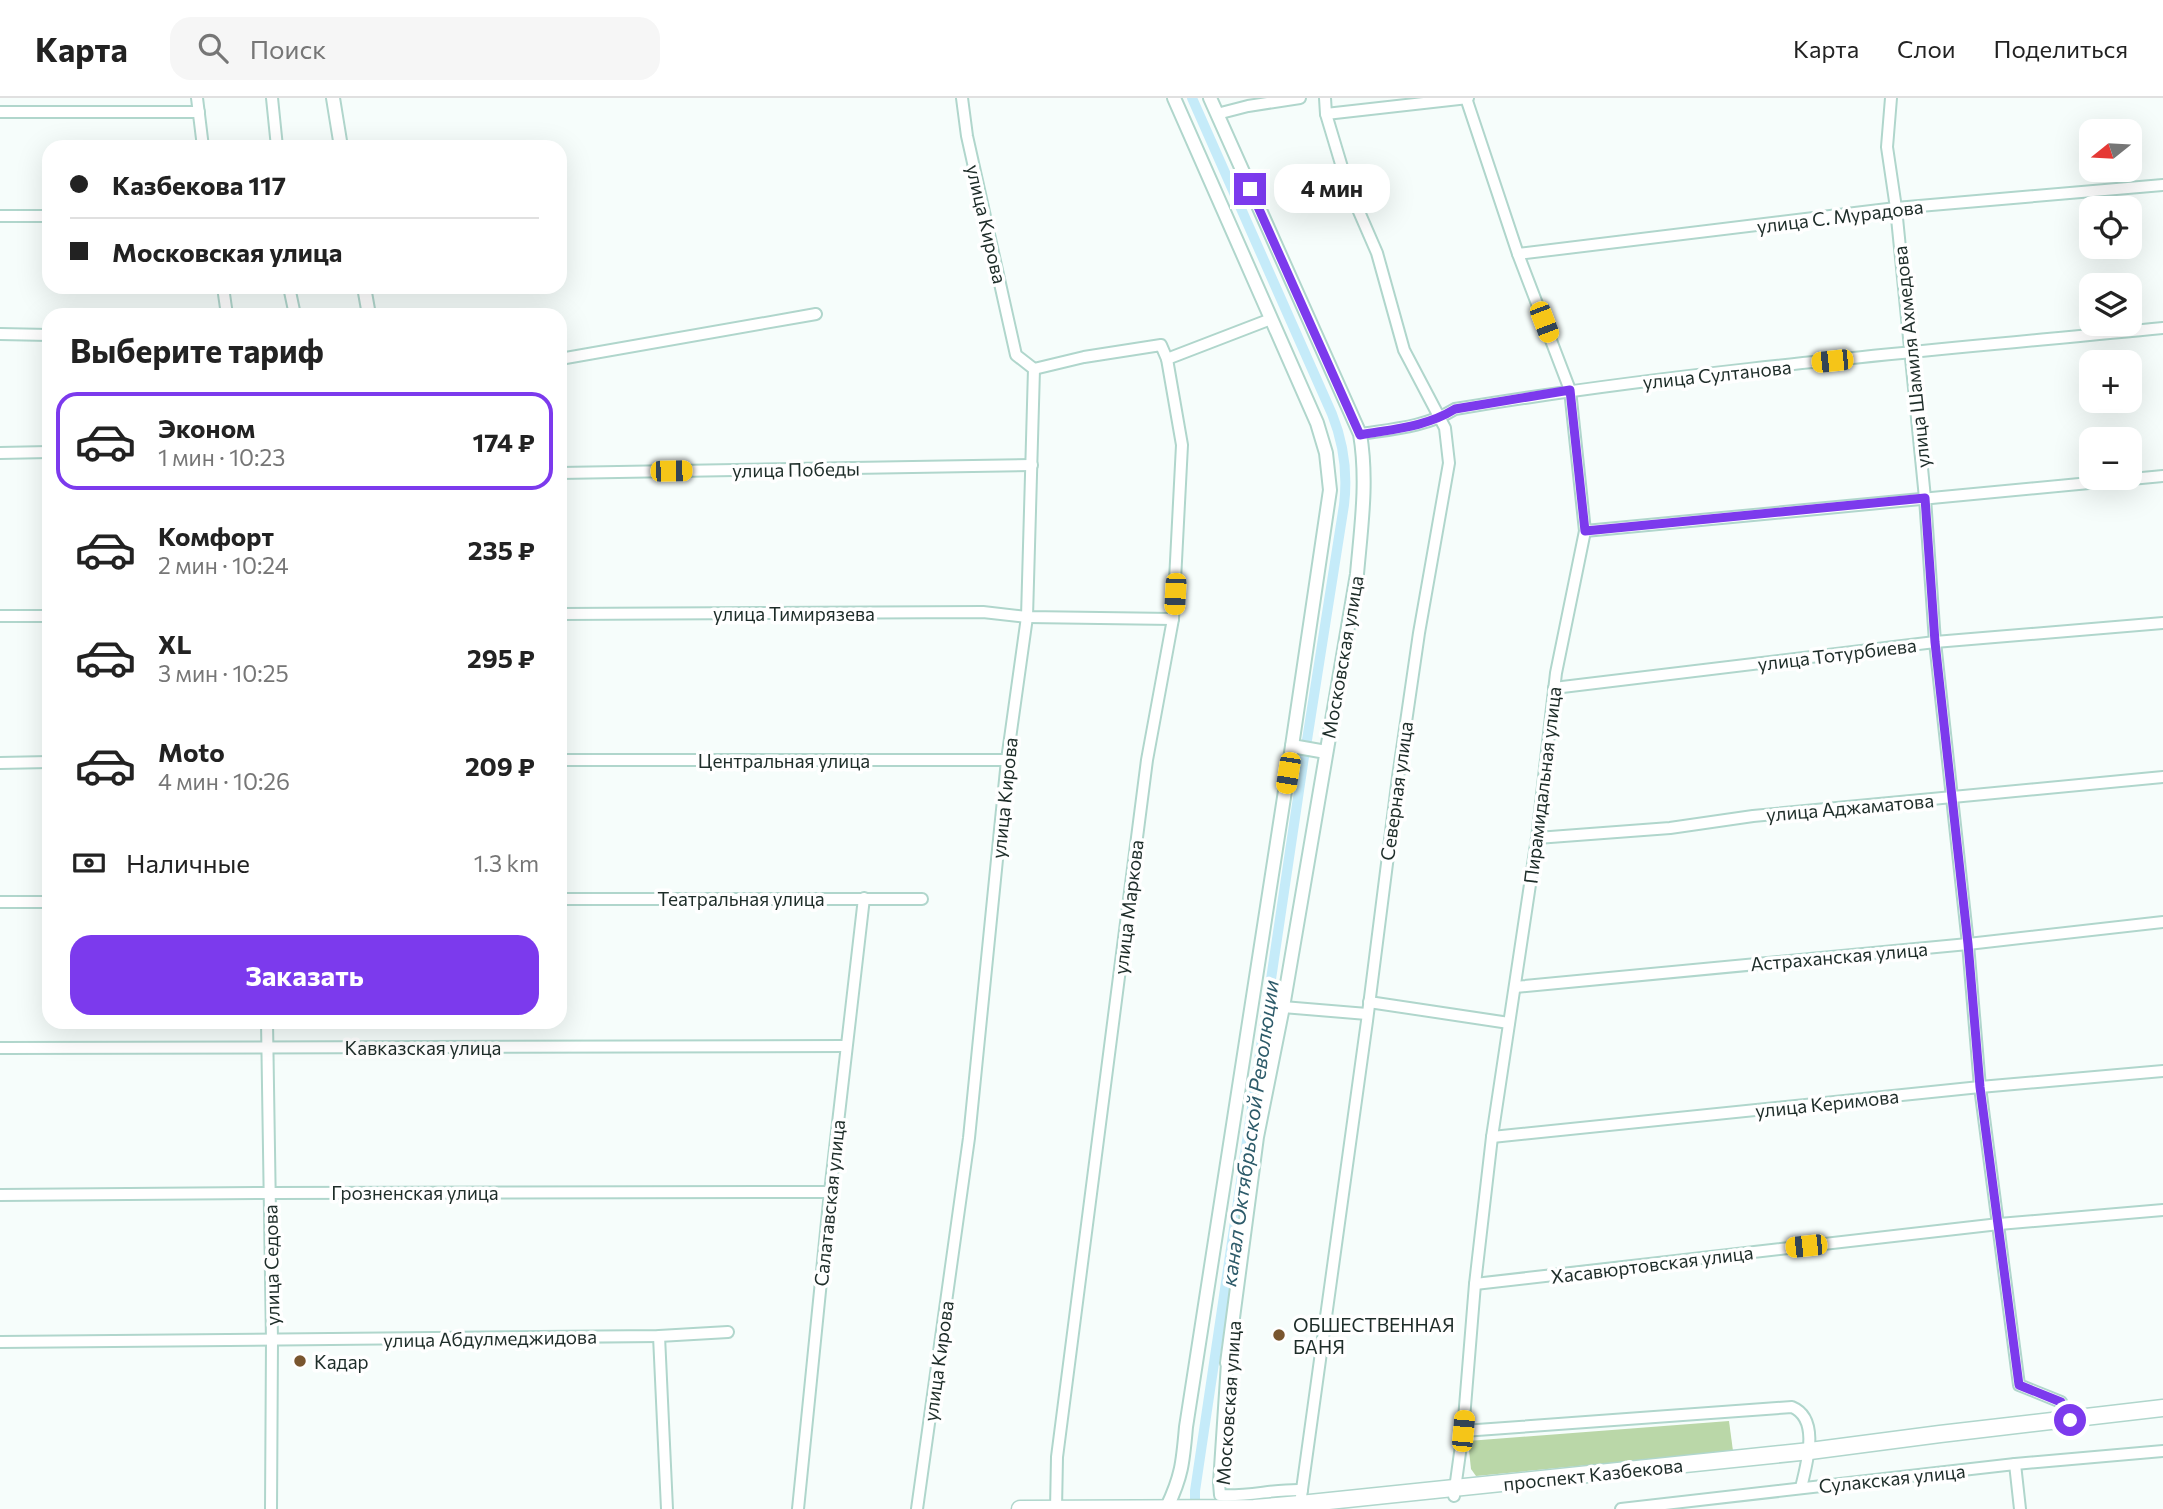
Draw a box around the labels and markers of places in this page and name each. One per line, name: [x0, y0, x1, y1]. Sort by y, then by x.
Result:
place label: ОБШЕСТВЕННАЯ БАНЯ: [1293, 1313, 1455, 1358]
marker: ОБШЕСТВЕННАЯ БАНЯ: [1271, 1327, 1287, 1343]
place label: Кадар: [314, 1350, 369, 1373]
marker: Кадар: [292, 1353, 308, 1369]

